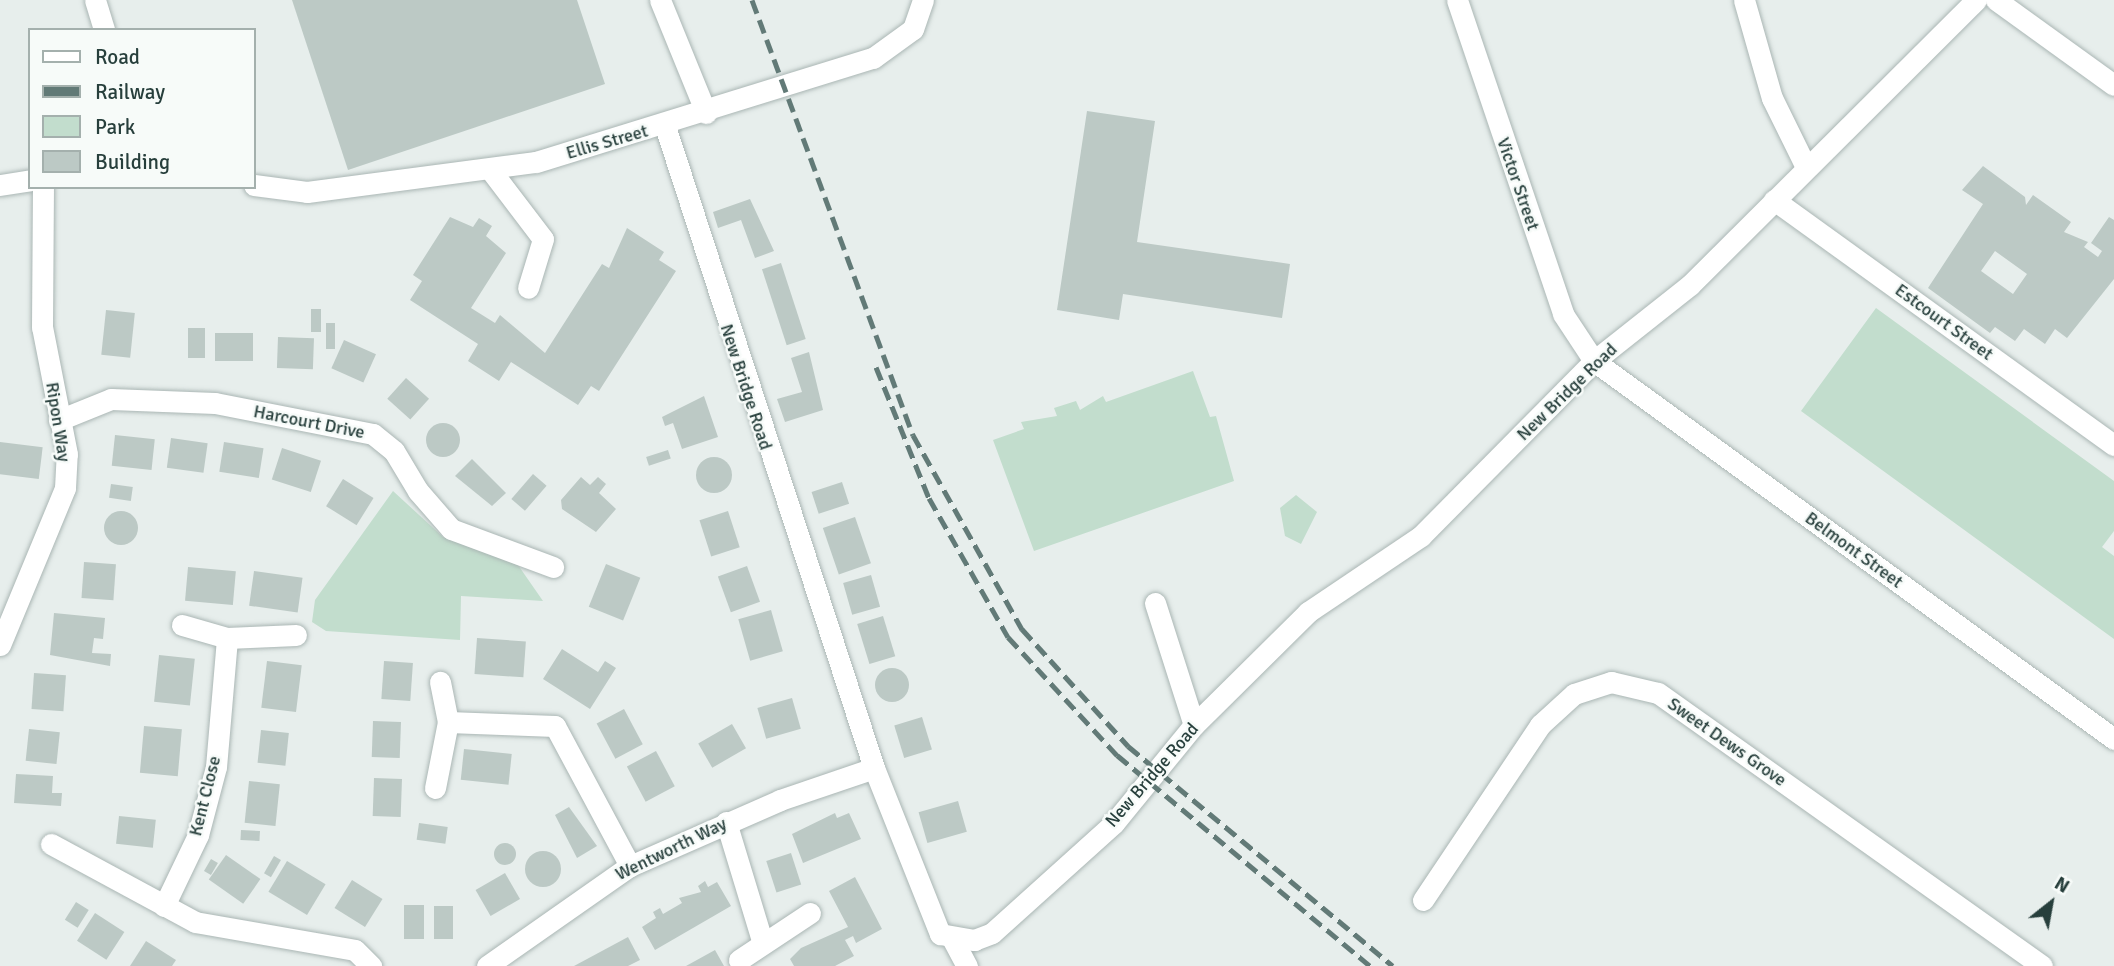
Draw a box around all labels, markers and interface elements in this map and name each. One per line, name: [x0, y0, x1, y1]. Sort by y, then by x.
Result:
legend: [28, 28, 256, 189]
text: Road: [95, 44, 140, 70]
text: Railway: [95, 79, 165, 105]
text: Park: [95, 114, 135, 140]
street label: Ellis Street: [564, 120, 650, 164]
street label: Victor Street: [1492, 135, 1544, 233]
text: Building: [95, 149, 170, 175]
street label: Estcourt Street: [1891, 279, 1997, 365]
street label: New Bridge Road: [715, 321, 777, 453]
street label: New Bridge Road: [1512, 339, 1622, 445]
street label: Ripon Way: [41, 381, 75, 463]
street label: Harcourt Drive: [252, 401, 366, 443]
street label: Belmont Street: [1801, 507, 1907, 593]
street label: Sweet Dews Grove: [1663, 693, 1791, 791]
street label: New Bridge Road: [1101, 718, 1203, 832]
street label: Kent Close: [185, 754, 225, 838]
street label: Wentworth Way: [612, 813, 730, 885]
north arrow: [2016, 868, 2086, 938]
text: N: [2050, 871, 2074, 899]

